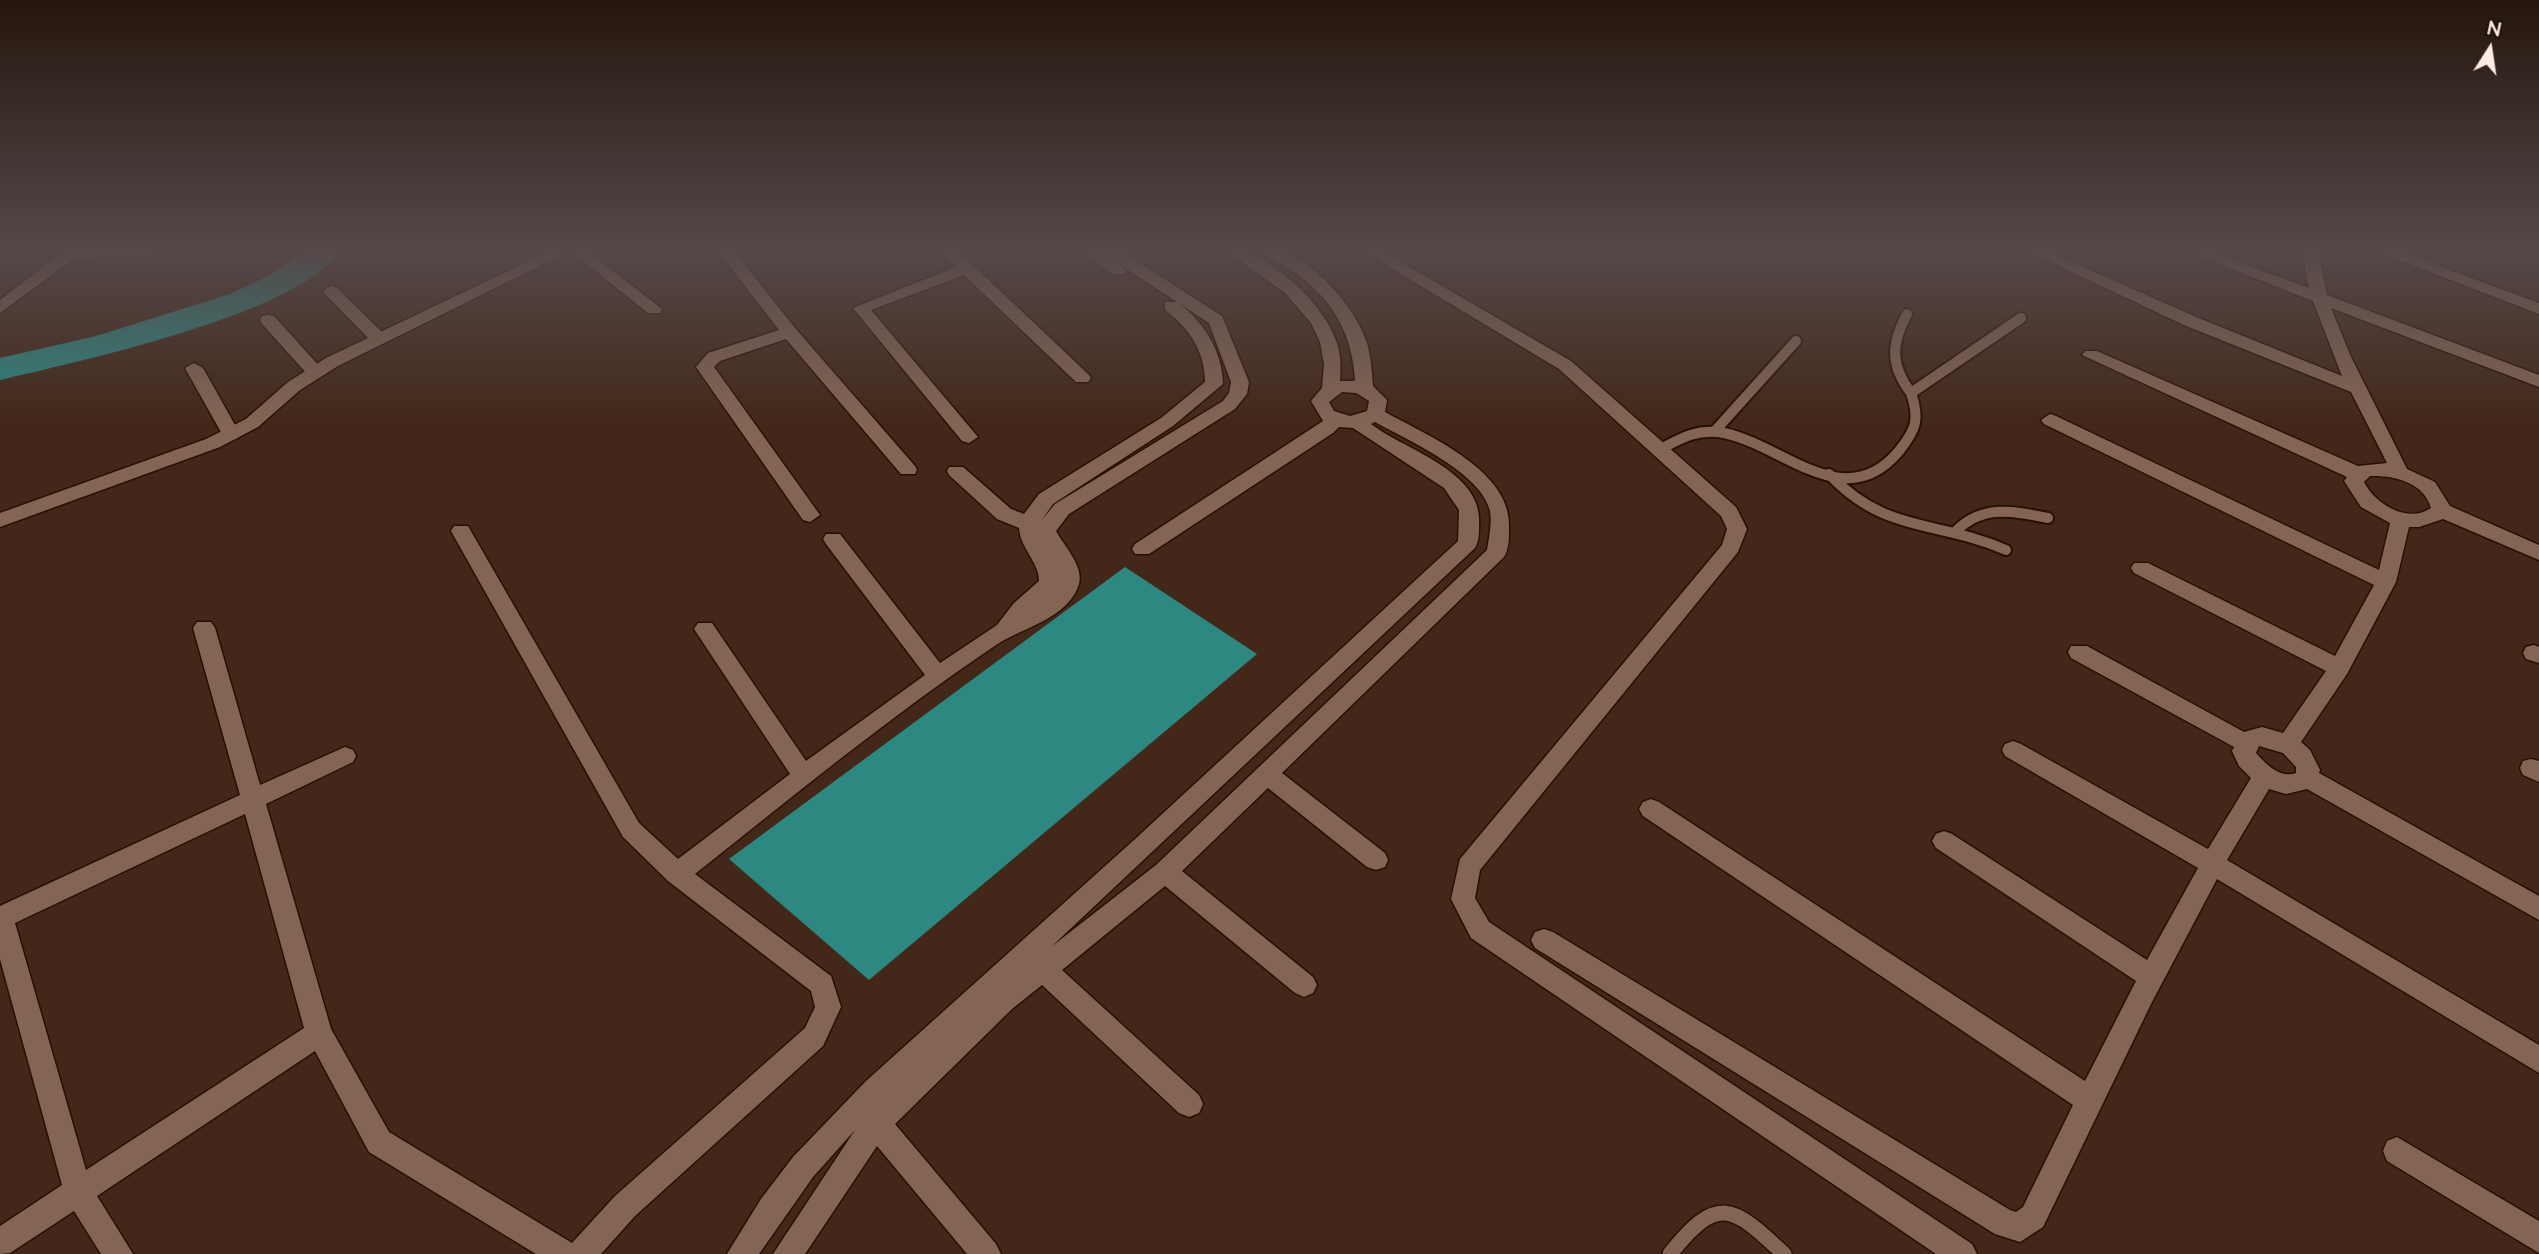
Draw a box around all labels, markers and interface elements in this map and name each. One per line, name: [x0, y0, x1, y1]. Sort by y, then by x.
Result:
north arrow: [2455, 14, 2525, 84]
text: N: [2485, 15, 2504, 42]

